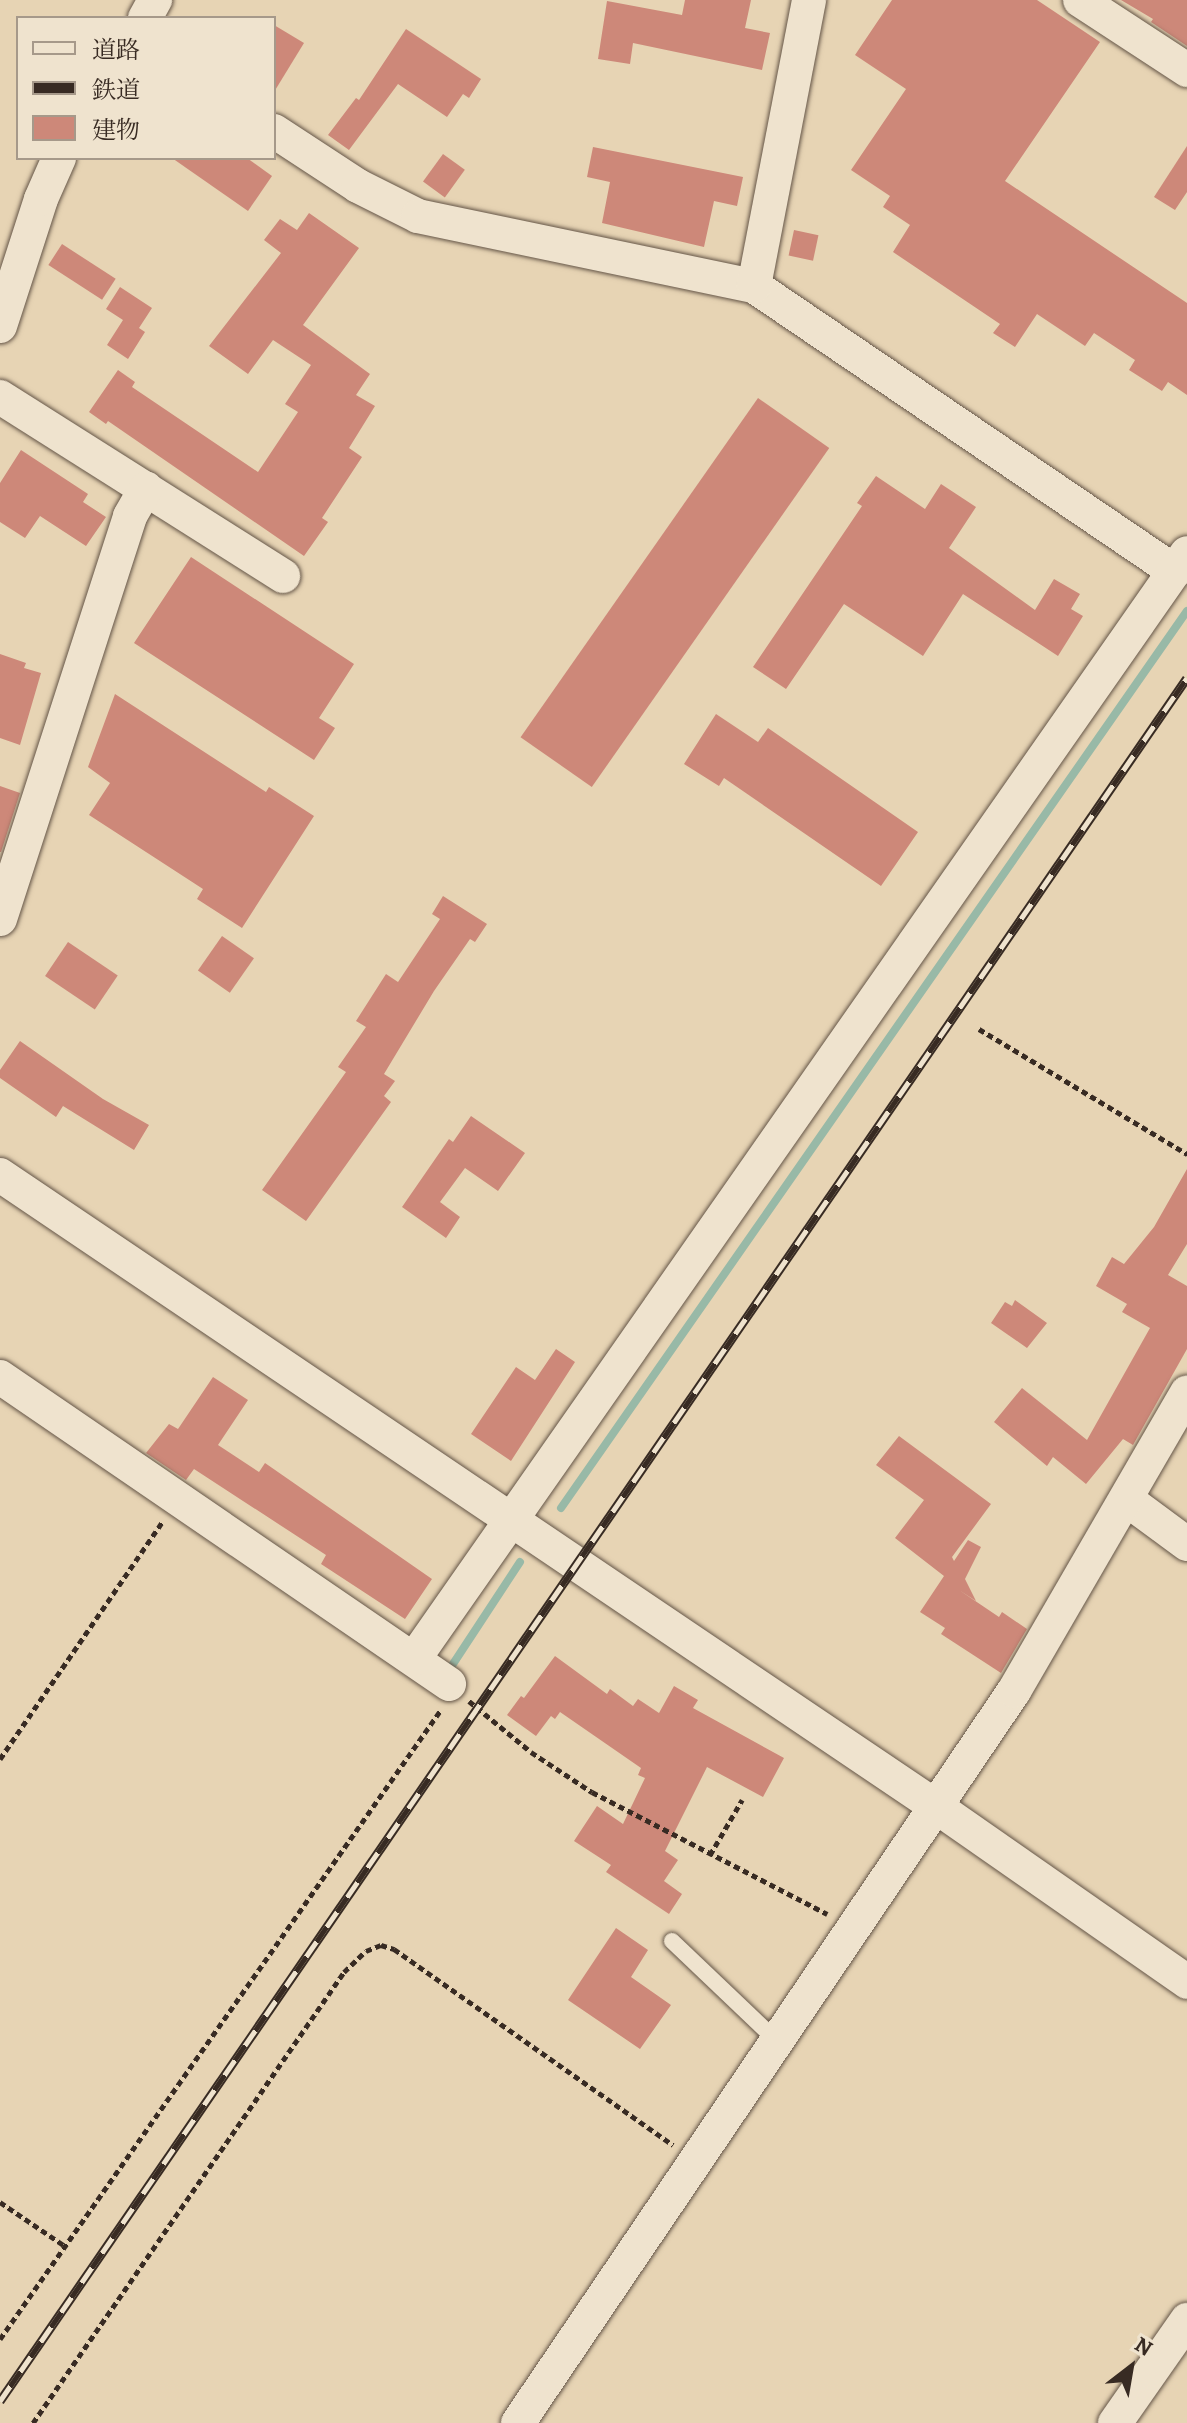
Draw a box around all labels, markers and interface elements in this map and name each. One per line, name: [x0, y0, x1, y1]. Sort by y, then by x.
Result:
legend: [16, 16, 276, 160]
text: 道路: [92, 34, 140, 66]
text: 鉄道: [92, 74, 140, 106]
text: 建物: [92, 114, 140, 146]
north arrow: [1091, 2327, 1171, 2407]
text: N: [1129, 2329, 1158, 2363]

